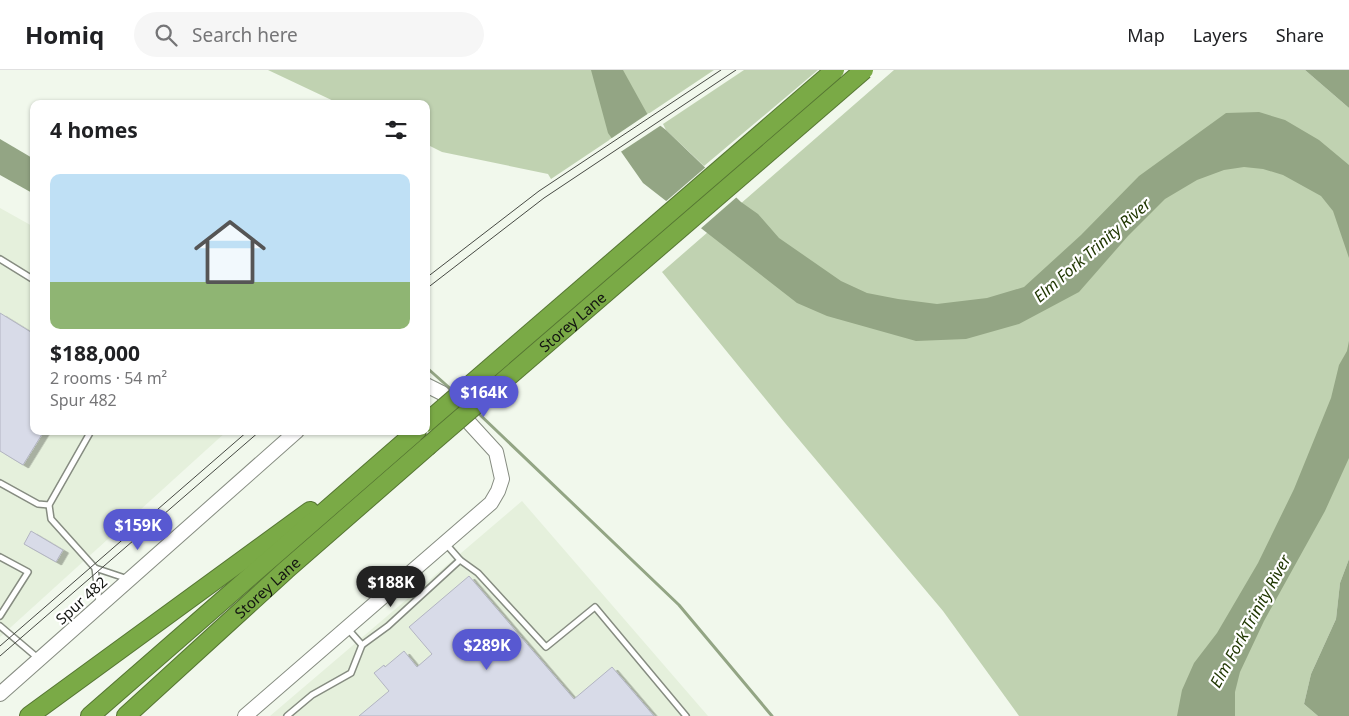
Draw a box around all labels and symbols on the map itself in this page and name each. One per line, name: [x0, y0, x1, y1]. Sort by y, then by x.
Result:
water label: Elm Fork Trinity River: [1029, 192, 1156, 307]
street label: Storey Lane: [535, 287, 610, 356]
pin: $164K: [449, 376, 519, 418]
pin: $159K: [103, 508, 173, 551]
water label: Elm Fork Trinity River: [1204, 550, 1296, 691]
street label: Storey Lane: [230, 552, 304, 622]
pin: $188K: [356, 566, 426, 608]
street label: Spur 482: [51, 572, 111, 628]
pin: $289K: [452, 628, 522, 671]

